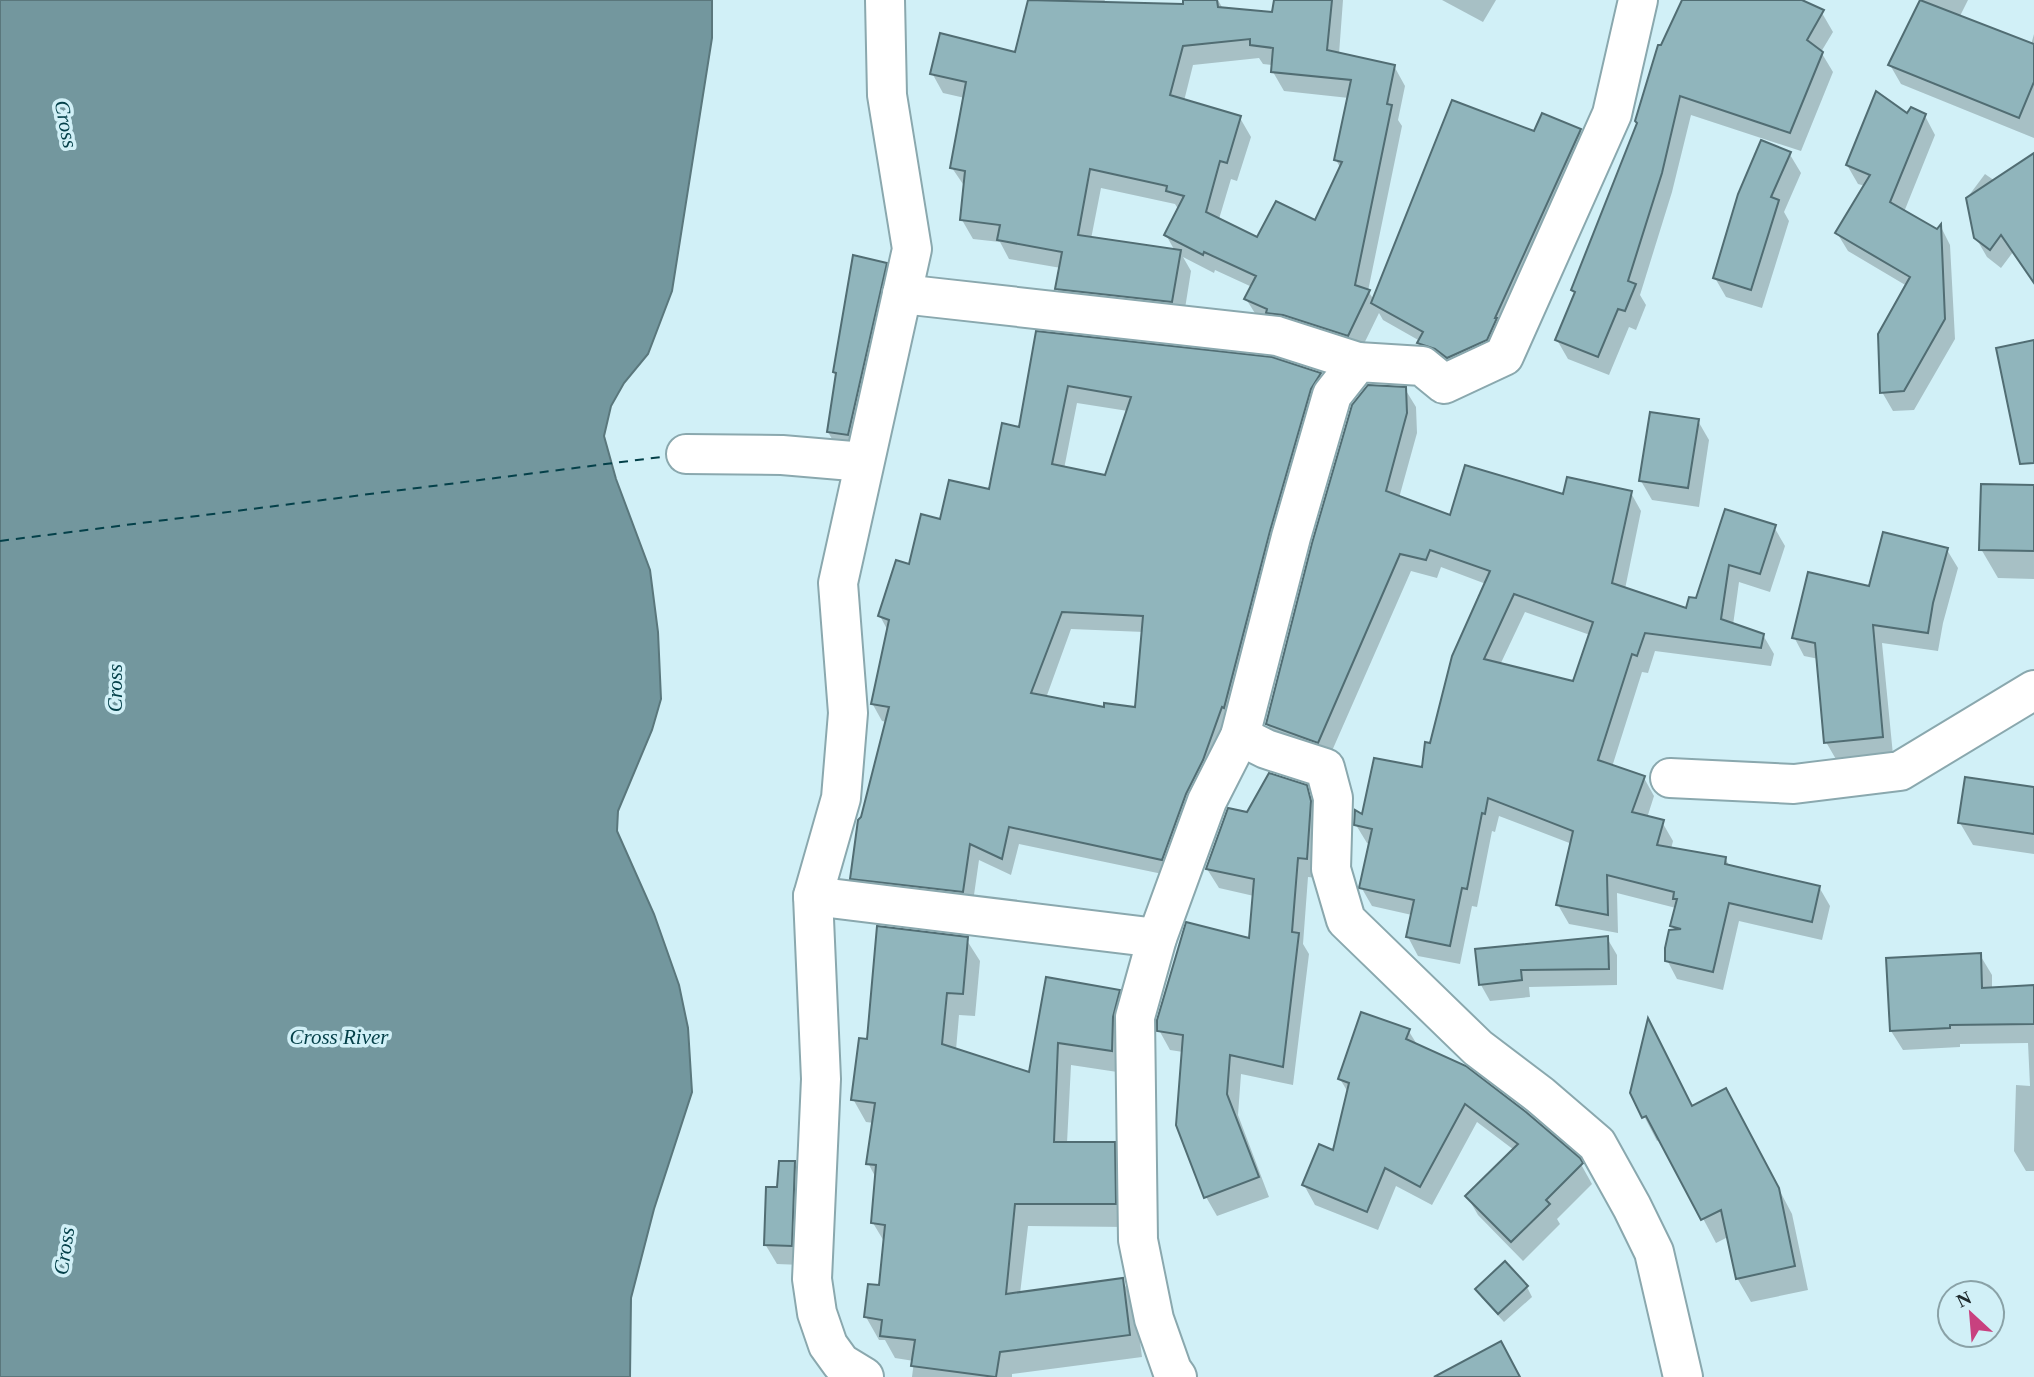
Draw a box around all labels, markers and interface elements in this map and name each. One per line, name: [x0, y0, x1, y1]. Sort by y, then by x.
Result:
water label: Cross: [50, 98, 82, 150]
water label: Cross: [103, 664, 127, 712]
water label: Cross River: [290, 1025, 389, 1049]
water label: Cross: [49, 1225, 79, 1277]
north arrow: [1936, 1279, 2006, 1349]
text: N: [1953, 1287, 1975, 1312]

